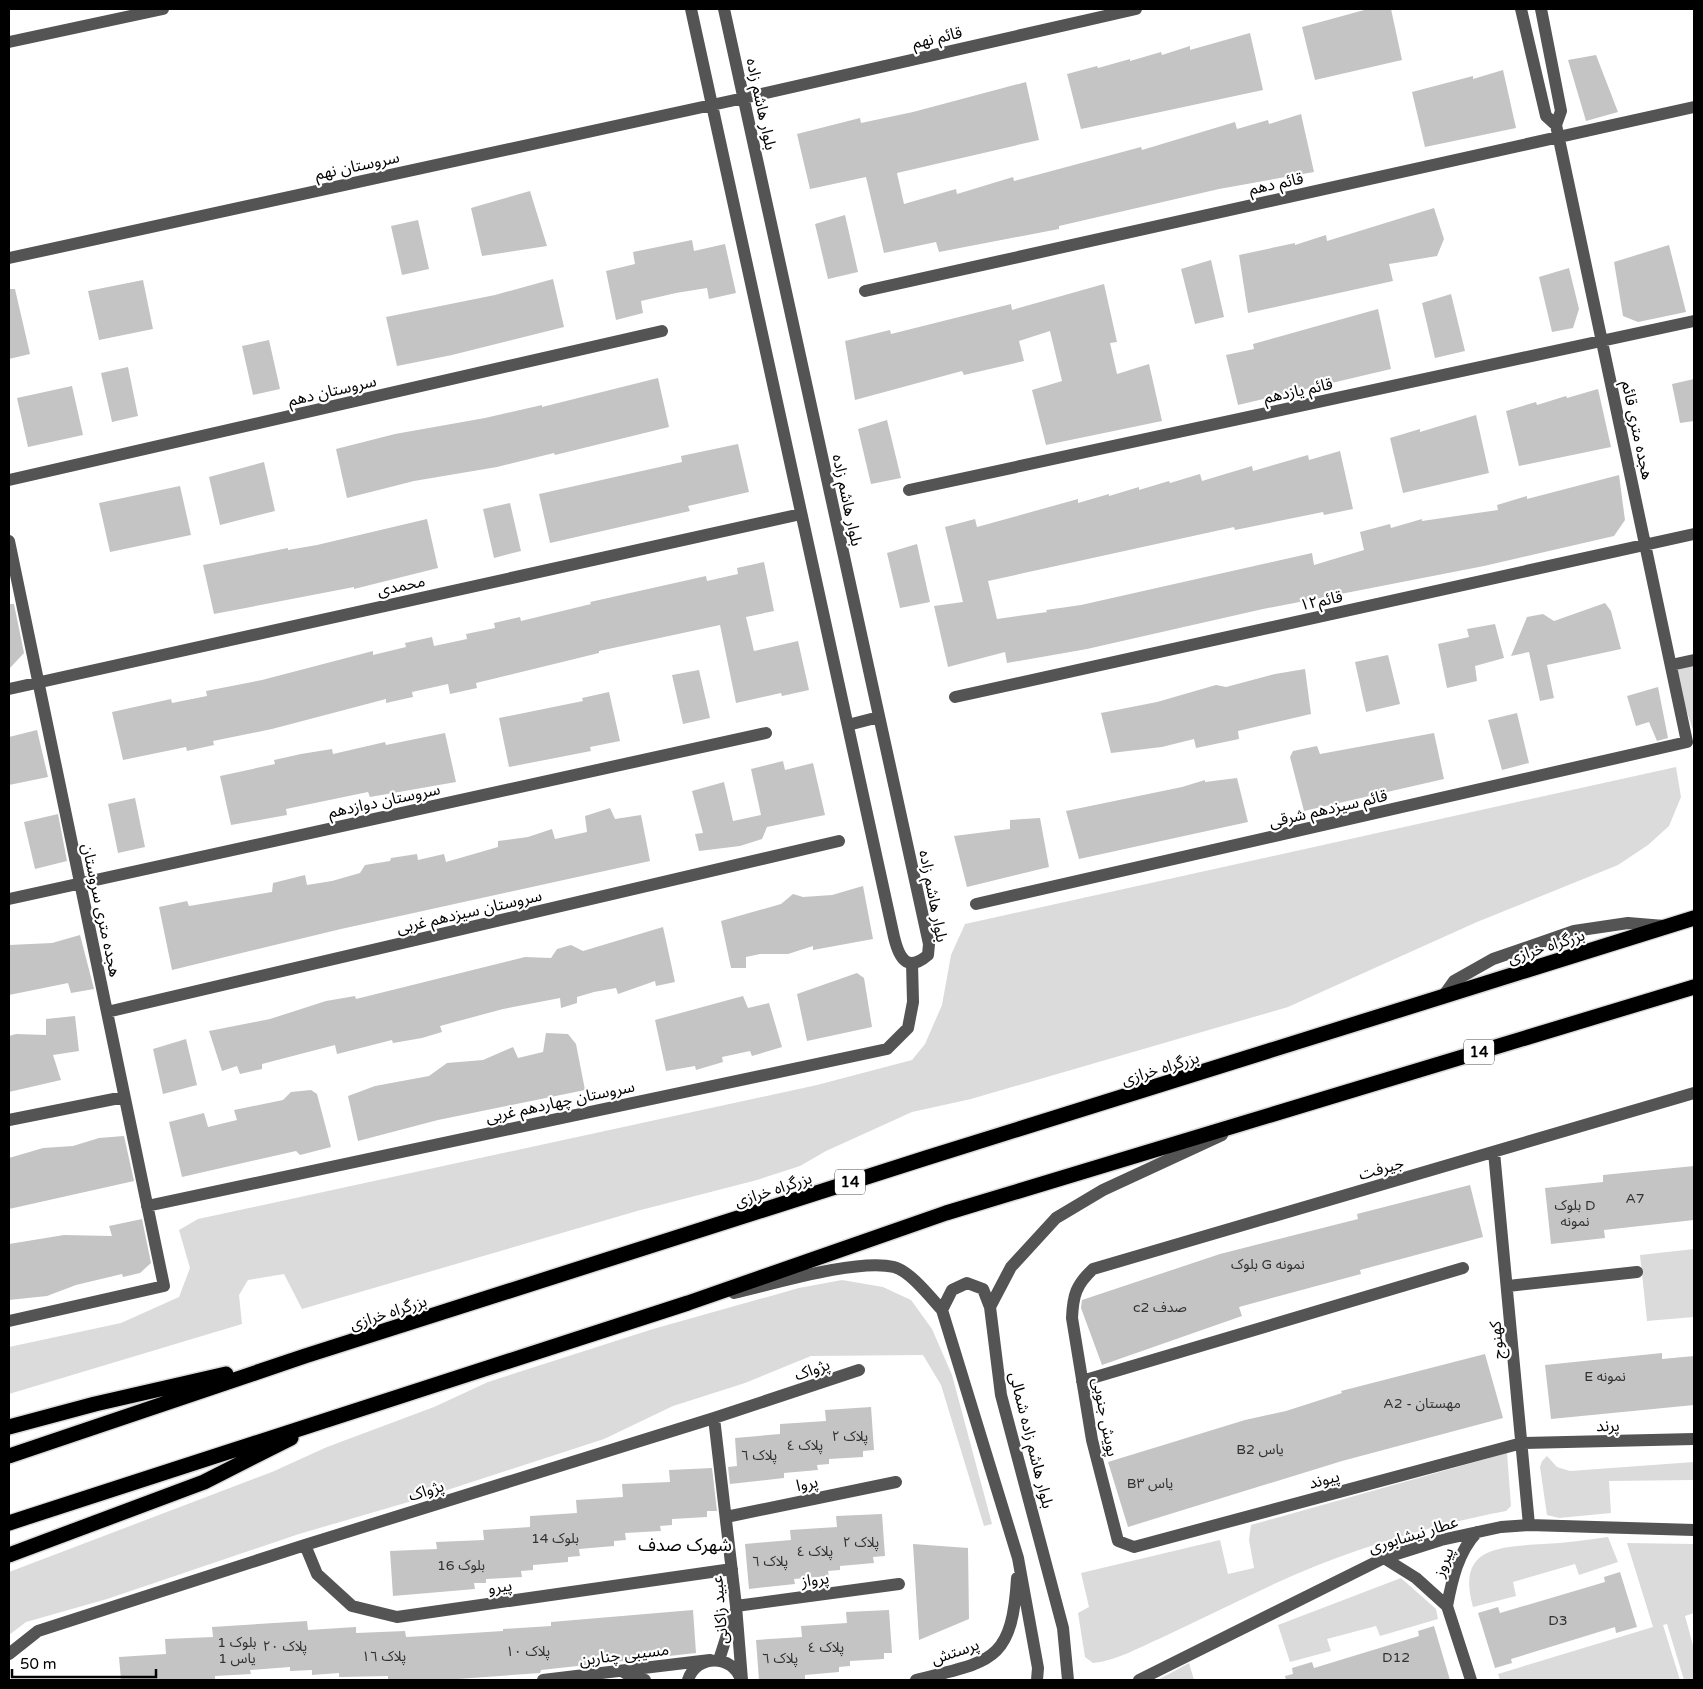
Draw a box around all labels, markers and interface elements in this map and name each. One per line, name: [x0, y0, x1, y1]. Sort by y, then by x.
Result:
street label: قائم نهم: [910, 23, 965, 55]
street label: بلوار هاشم زاده: [740, 56, 781, 152]
street label: سروستان نهم: [313, 147, 402, 187]
street label: قائم دهم: [1247, 168, 1306, 201]
street label: سروستان دهم: [286, 371, 379, 413]
street label: قائم یازدهم: [1262, 374, 1335, 410]
street label: هجده متری قائم: [1615, 379, 1657, 482]
street label: بلوار هاشم زاده: [826, 452, 867, 548]
street label: محمدی: [375, 571, 427, 601]
street label: قائم۱۲: [1298, 587, 1345, 617]
street label: سروستان دوازدهم: [326, 779, 443, 825]
street label: قائم سیزدهم شرقی: [1267, 786, 1390, 834]
street label: هجده متری سروستان: [77, 842, 125, 979]
street label: بلوار هاشم زاده: [912, 848, 952, 944]
street label: سروستان سیزدهم غربی: [395, 886, 544, 940]
street label: بزرگراه خرازی: [1505, 925, 1587, 969]
road number: 14: [1464, 1040, 1494, 1064]
street label: بزرگراه خرازی: [1119, 1048, 1201, 1090]
street label: سروستان چهاردهم غربی: [484, 1076, 637, 1130]
street label: جيرفت: [1356, 1153, 1406, 1185]
street label: بزرگراه خرازی: [732, 1168, 814, 1212]
road number: 14: [835, 1170, 865, 1194]
house number: A7: [1625, 1190, 1645, 1207]
house number: بلوک D نمونه: [1554, 1197, 1596, 1230]
house number: بلوک G نمونه: [1231, 1256, 1305, 1273]
street label: بزرگراه خرازی: [347, 1291, 429, 1335]
house number: c2 صدف: [1133, 1299, 1187, 1316]
street label: كهنوج: [1485, 1320, 1511, 1360]
street label: پژواک: [792, 1355, 833, 1385]
house number: E نمونه: [1584, 1368, 1626, 1385]
street label: بلوار هاشم زاده شمالی: [1002, 1370, 1058, 1511]
street label: پویش جنوبی: [1087, 1376, 1122, 1458]
house number: A2 - مهستان: [1383, 1395, 1461, 1412]
street label: پرند: [1596, 1416, 1620, 1436]
house number: پلاک ٢: [832, 1428, 868, 1446]
house number: پلاک ٤: [787, 1437, 823, 1455]
house number: B2 یاس: [1236, 1441, 1284, 1458]
house number: پلاک ٦: [741, 1447, 777, 1465]
street label: پیوند: [1307, 1466, 1342, 1494]
street label: پروا: [794, 1472, 820, 1496]
house number: B۳ یاس: [1127, 1475, 1173, 1492]
street label: پژواک: [406, 1476, 447, 1506]
street label: عطار نیشابوری: [1366, 1512, 1460, 1558]
house number: بلوک 14: [531, 1530, 579, 1547]
district label: شهرک صدف: [638, 1534, 732, 1556]
house number: پلاک ٢: [843, 1534, 879, 1552]
house number: پلاک ٤: [797, 1543, 833, 1561]
street label: پیروز: [1429, 1545, 1459, 1581]
house number: پلاک ٦: [752, 1553, 788, 1571]
house number: بلوک 16: [437, 1557, 485, 1574]
street label: پرواز: [799, 1568, 830, 1592]
street label: پیرو: [487, 1575, 514, 1599]
street label: عبید زاکانی: [707, 1575, 733, 1645]
house number: D3: [1548, 1612, 1568, 1629]
house number: بلوک 1 یاس 1: [217, 1634, 257, 1667]
street label: پرستش: [929, 1634, 982, 1670]
house number: پلاک ٢٠: [263, 1638, 307, 1656]
house number: پلاک ٤: [808, 1639, 844, 1657]
street label: مسیبی چناربن: [578, 1640, 670, 1670]
house number: پلاک ١٠: [506, 1643, 550, 1661]
scale bar: [12, 1646, 156, 1678]
house number: پلاک ١٦: [362, 1648, 406, 1666]
house number: D12: [1382, 1649, 1410, 1666]
house number: پلاک ٦: [762, 1650, 798, 1668]
text: 50 m: [20, 1655, 57, 1673]

